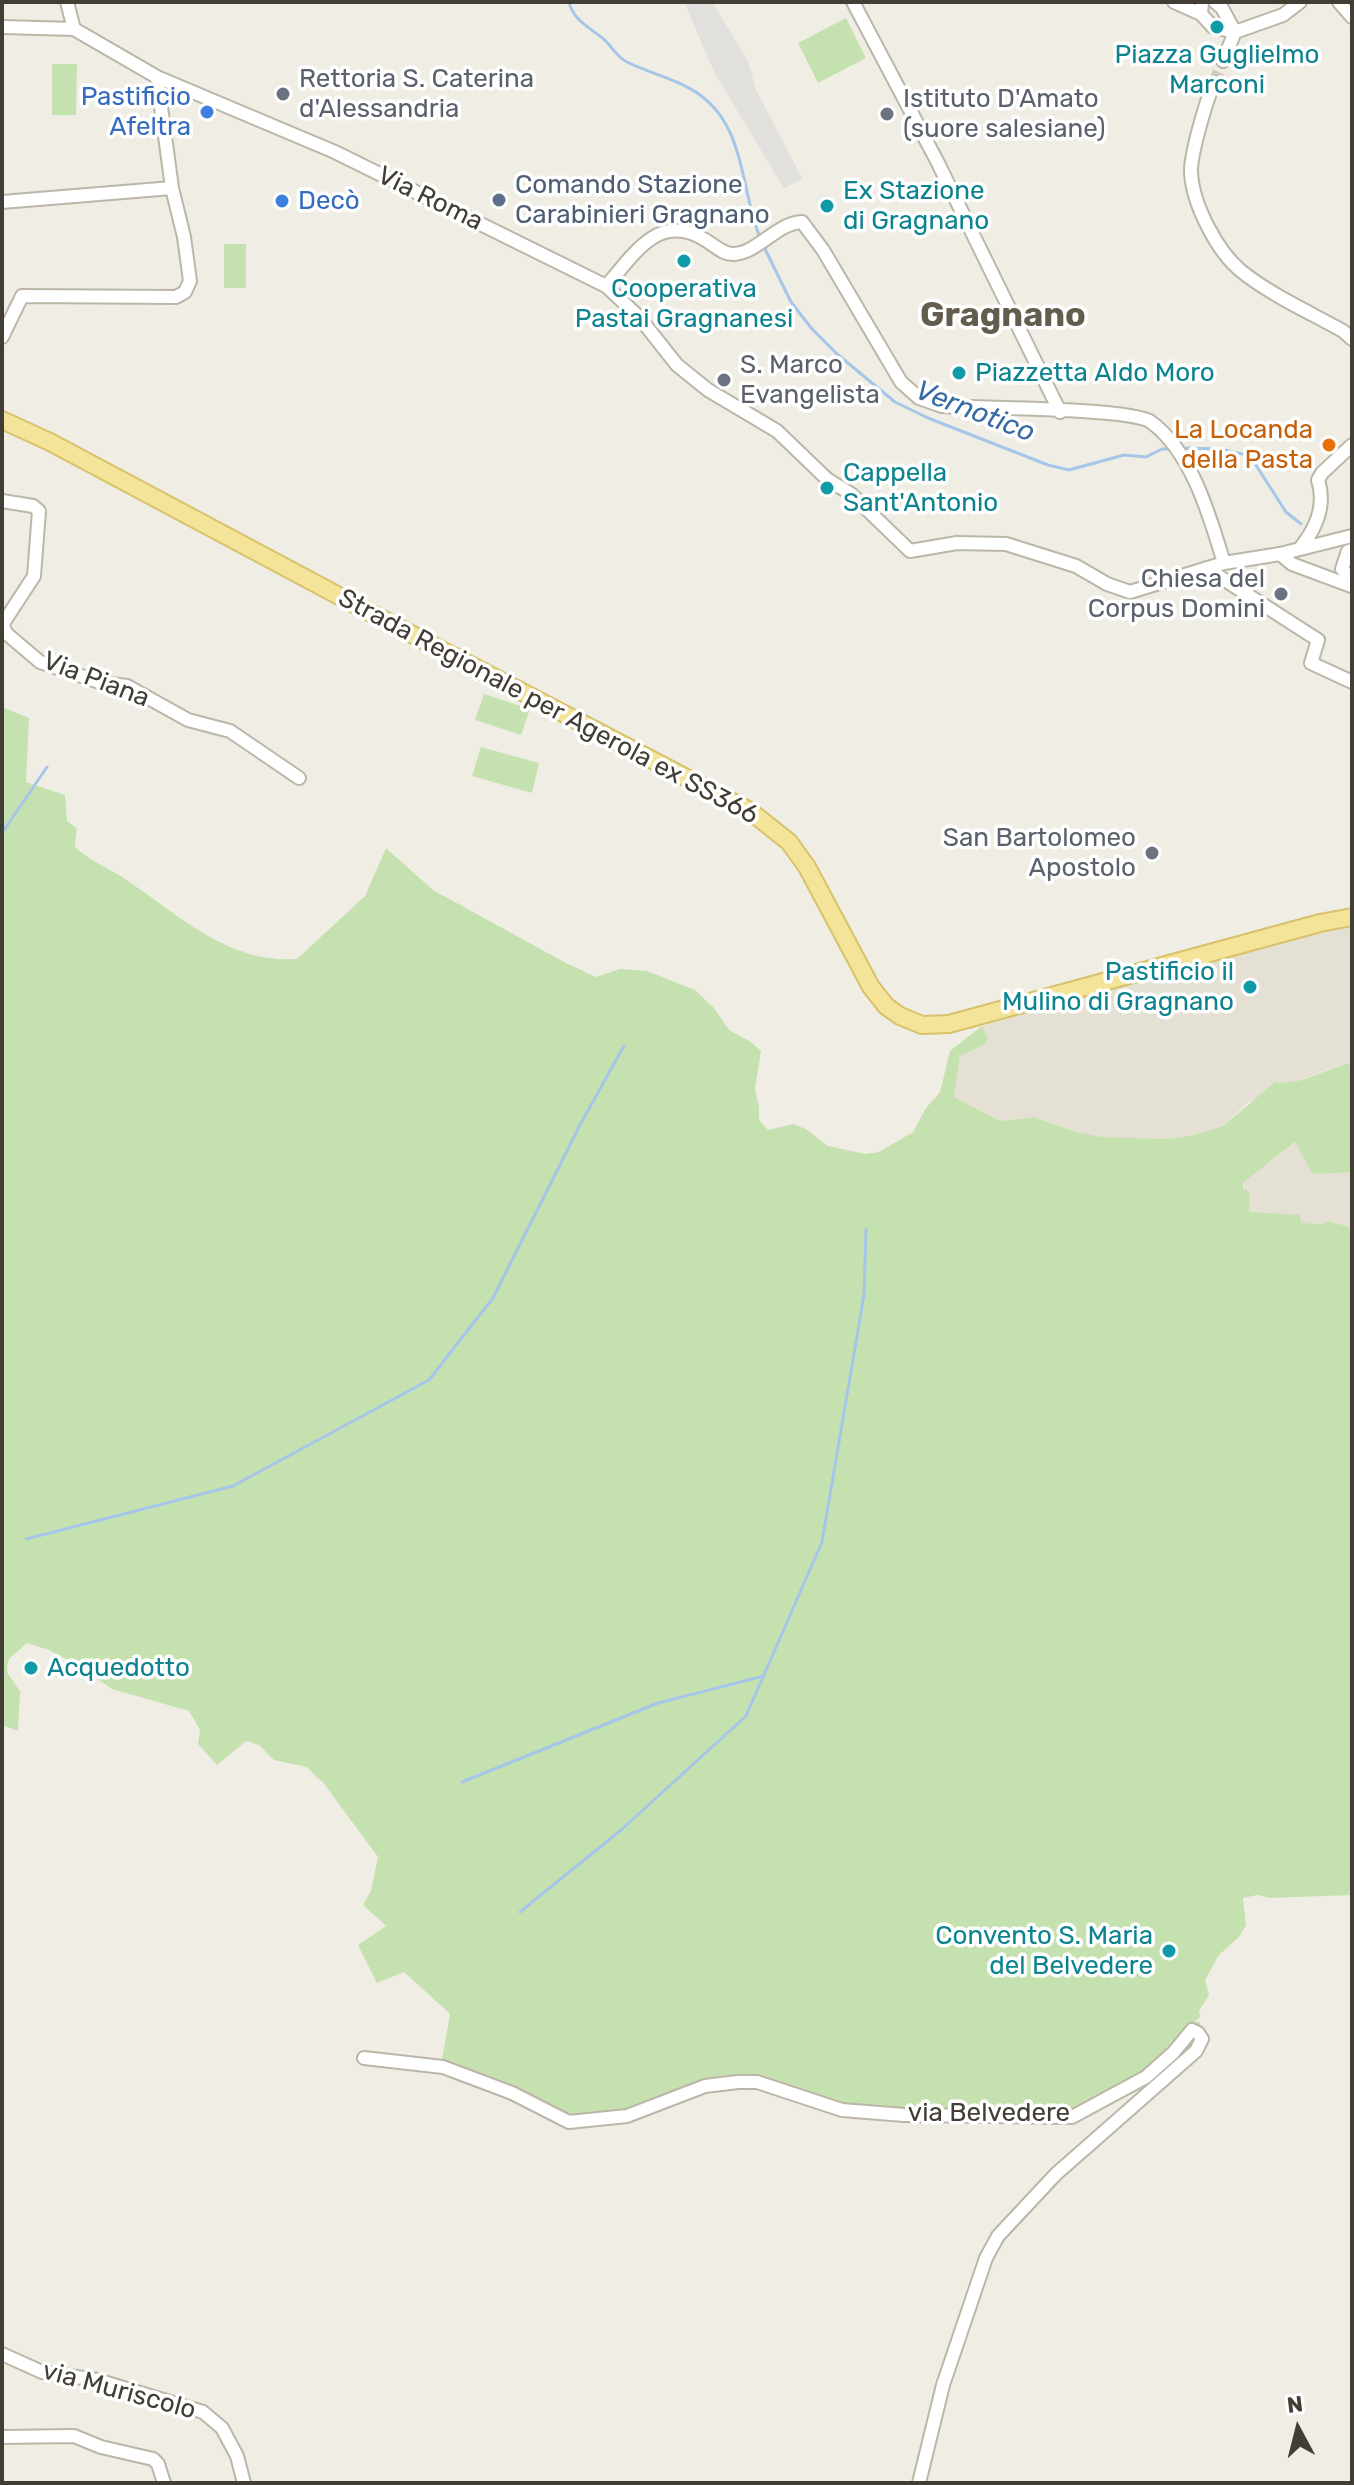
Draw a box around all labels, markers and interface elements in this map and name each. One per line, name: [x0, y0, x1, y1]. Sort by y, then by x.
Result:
marker: Piazza Guglielmo Marconi: [1208, 18, 1226, 36]
place label: Piazza Guglielmo Marconi: [1115, 39, 1319, 100]
place label: Rettoria S. Caterina d'Alessandria: [299, 63, 534, 124]
place label: Pastificio Afeltra: [81, 81, 191, 142]
place label: Istituto D'Amato (suore salesiane): [903, 83, 1106, 144]
marker: Rettoria S. Caterina d'Alessandria: [274, 85, 292, 103]
marker: Pastificio Afeltra: [198, 103, 216, 121]
marker: Istituto D'Amato (suore salesiane): [878, 105, 896, 123]
street label: Via Roma: [372, 160, 488, 238]
place label: Comando Stazione Carabinieri Gragnano: [515, 169, 770, 230]
place label: Ex Stazione di Gragnano: [843, 175, 989, 236]
place label: Decò: [298, 185, 360, 217]
marker: Comando Stazione Carabinieri Gragnano: [490, 191, 508, 209]
marker: Decò: [273, 192, 291, 210]
marker: Ex Stazione di Gragnano: [818, 197, 836, 215]
marker: Cooperativa Pastai Gragnanesi: [675, 252, 693, 270]
place label: Cooperativa Pastai Gragnanesi: [575, 273, 793, 334]
district label: Gragnano: [920, 296, 1086, 336]
place label: S. Marco Evangelista: [740, 349, 880, 410]
place label: Piazzetta Aldo Moro: [975, 357, 1215, 389]
marker: Piazzetta Aldo Moro: [950, 364, 968, 382]
marker: S. Marco Evangelista: [715, 371, 733, 389]
water label: Vernotico: [911, 374, 1039, 450]
place label: La Locanda della Pasta: [1174, 414, 1313, 476]
marker: La Locanda della Pasta: [1320, 436, 1338, 454]
place label: Cappella Sant'Antonio: [843, 457, 998, 518]
marker: Cappella Sant'Antonio: [818, 479, 836, 497]
place label: Chiesa del Corpus Domini: [1088, 563, 1265, 624]
street label: Strada Regionale per Agerola ex SS366: [333, 583, 763, 831]
marker: Chiesa del Corpus Domini: [1272, 585, 1290, 603]
street label: Via Piana: [38, 645, 154, 715]
place label: San Bartolomeo Apostolo: [943, 822, 1136, 884]
marker: San Bartolomeo Apostolo: [1143, 844, 1161, 862]
place label: Pastificio il Mulino di Gragnano: [1002, 956, 1234, 1018]
marker: Pastificio il Mulino di Gragnano: [1241, 978, 1259, 996]
place label: Acquedotto: [47, 1652, 190, 1684]
marker: Acquedotto: [22, 1659, 40, 1677]
place label: Convento S. Maria del Belvedere: [935, 1920, 1153, 1982]
marker: Convento S. Maria del Belvedere: [1160, 1942, 1178, 1960]
street label: via Belvedere: [908, 2097, 1070, 2129]
street label: via Muriscolo: [39, 2356, 199, 2426]
north arrow: [1258, 2389, 1338, 2469]
text: N: [1286, 2390, 1305, 2419]

